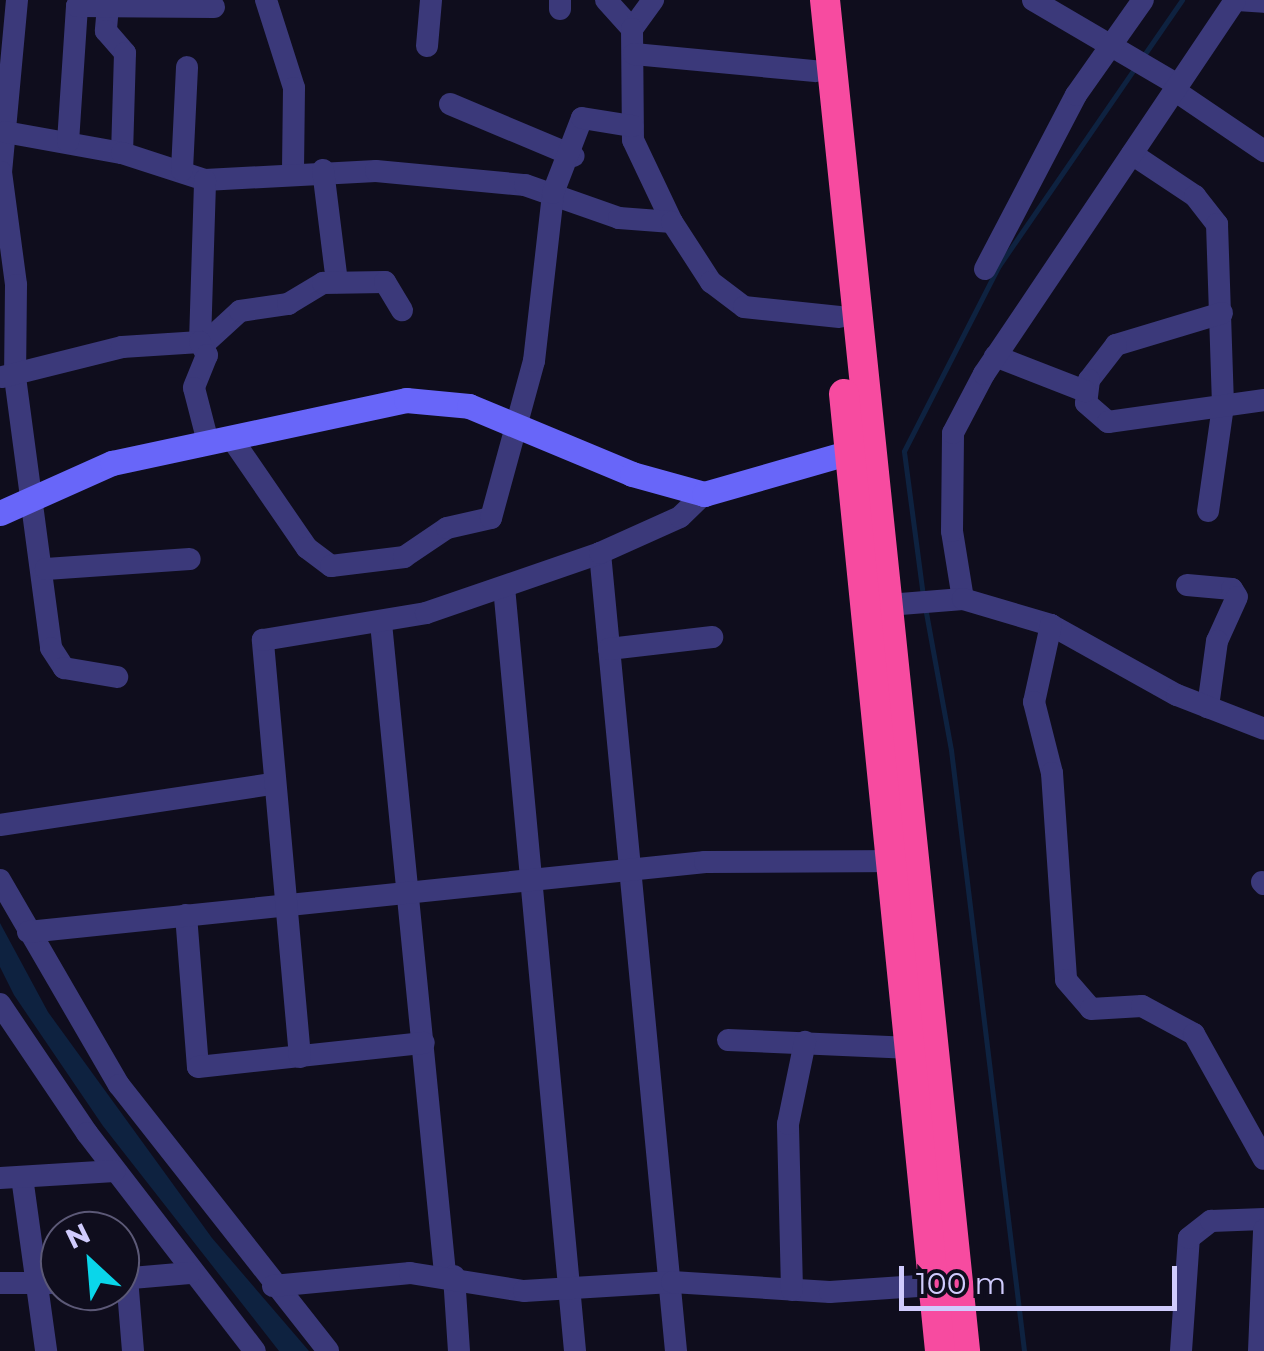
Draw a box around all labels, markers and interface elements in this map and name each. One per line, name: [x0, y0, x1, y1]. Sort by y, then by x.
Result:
north arrow: [40, 1211, 140, 1311]
text: N: [60, 1216, 95, 1256]
scale bar: [904, 1246, 1182, 1308]
text: 100 m: [916, 1265, 1006, 1302]

